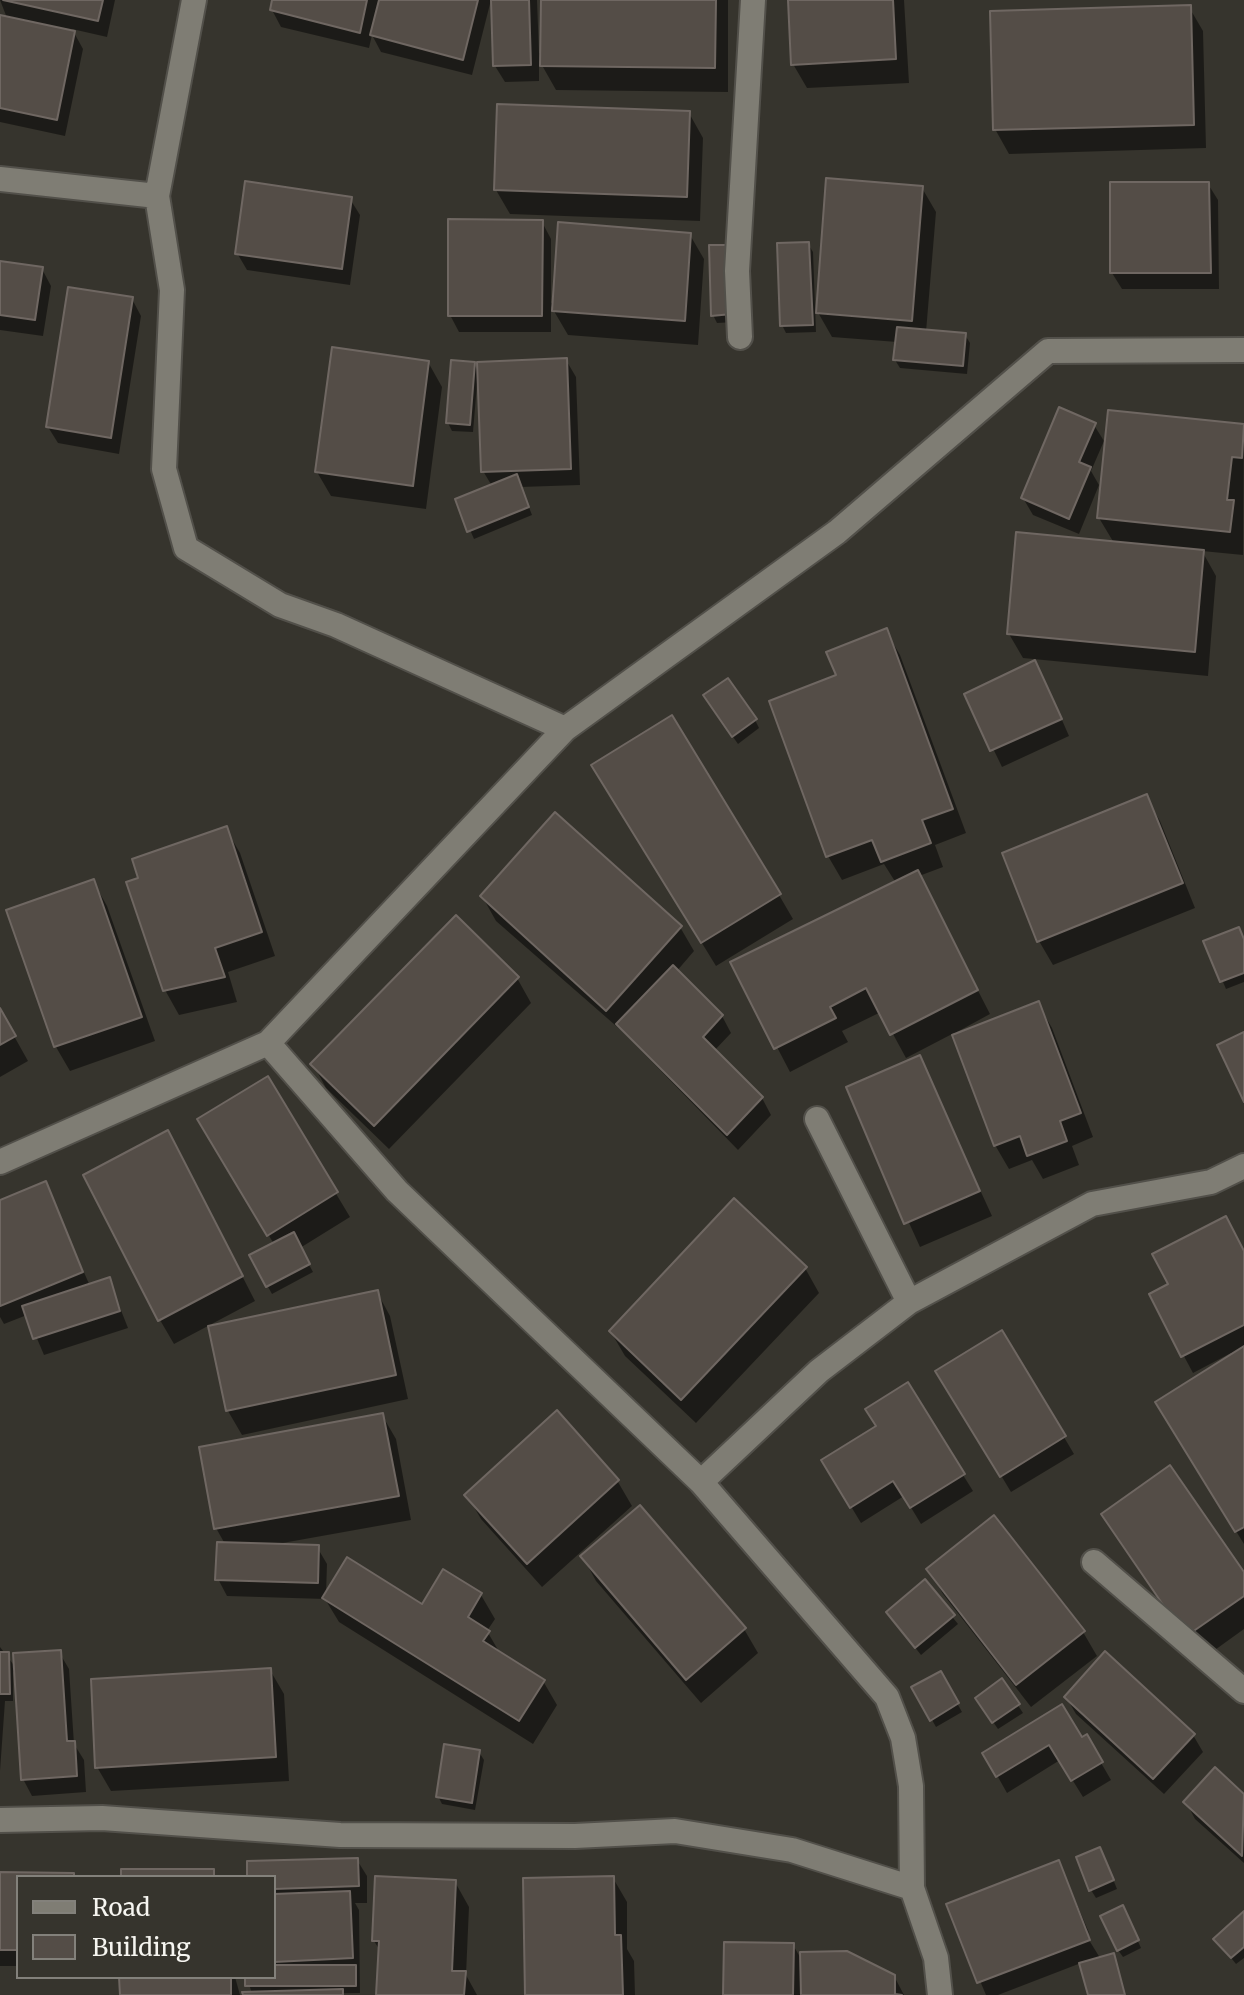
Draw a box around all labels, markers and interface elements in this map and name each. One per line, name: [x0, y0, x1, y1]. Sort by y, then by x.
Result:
legend: [16, 1875, 276, 1979]
text: Road: [92, 1892, 150, 1923]
text: Building: [92, 1932, 191, 1963]

